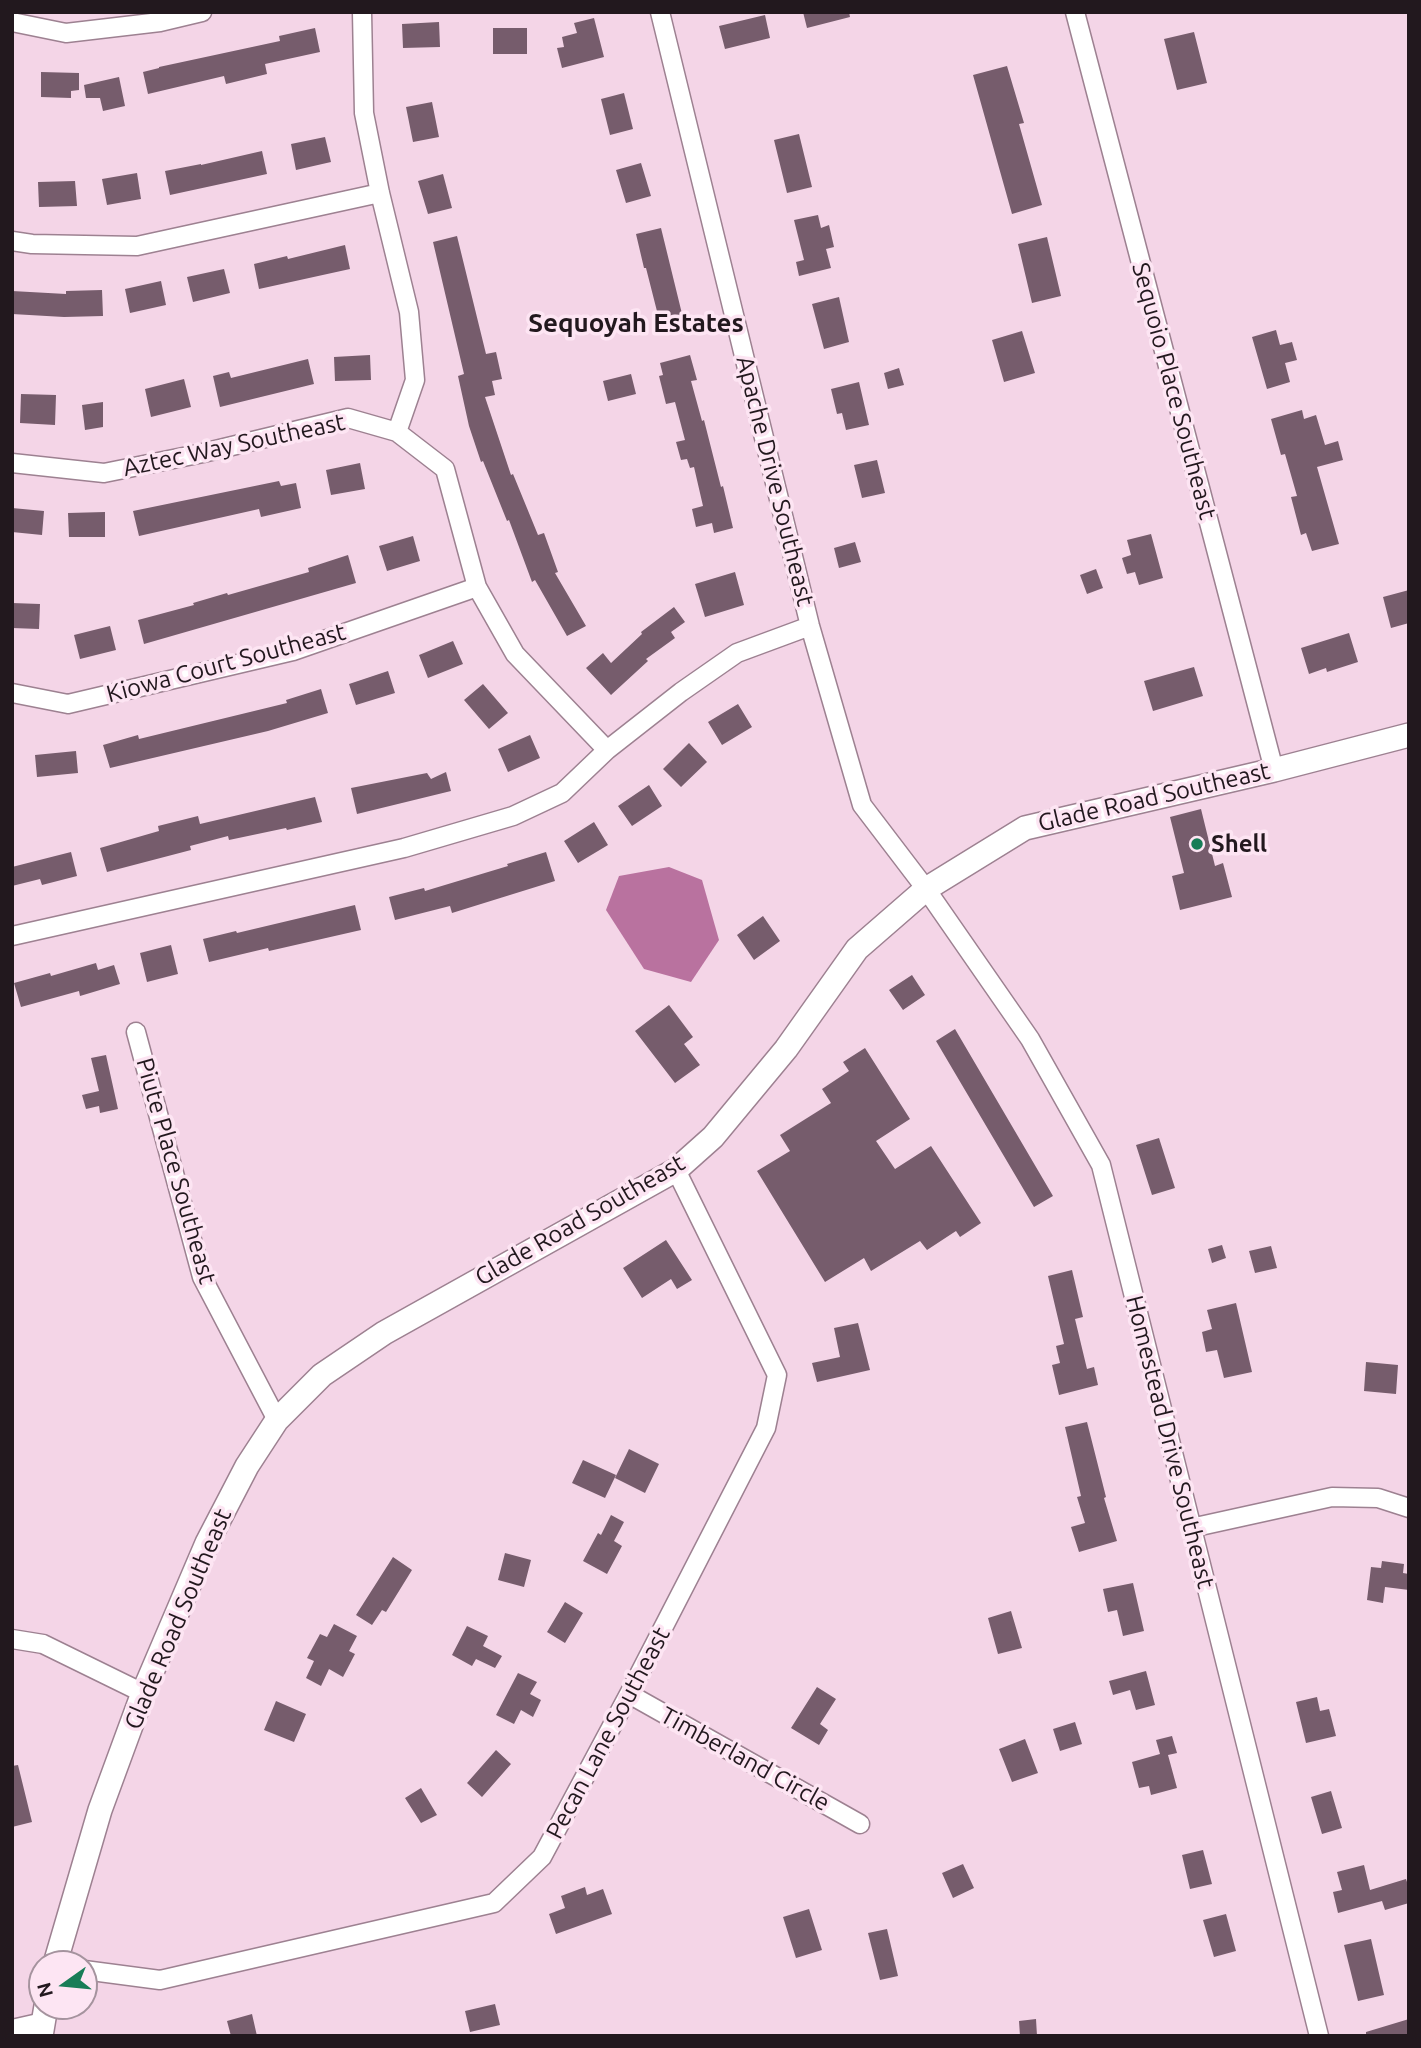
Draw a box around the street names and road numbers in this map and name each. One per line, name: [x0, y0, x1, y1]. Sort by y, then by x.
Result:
street label: Sequoio Place Southeast: [1126, 259, 1222, 523]
street label: Apache Drive Southeast: [730, 353, 820, 609]
street label: Aztec Way Southeast: [120, 407, 348, 483]
street label: Kiowa Court Southeast: [103, 617, 349, 709]
street label: Glade Road Southeast: [1035, 756, 1273, 838]
street label: Piute Place Southeast: [130, 1055, 222, 1287]
street label: Glade Road Southeast: [470, 1148, 690, 1292]
street label: Homestead Drive Southeast: [1120, 1293, 1220, 1591]
street label: Glade Road Southeast: [118, 1504, 238, 1734]
street label: Pecan Lane Southeast: [540, 1622, 676, 1844]
street label: Timberland Circle: [655, 1701, 835, 1817]

